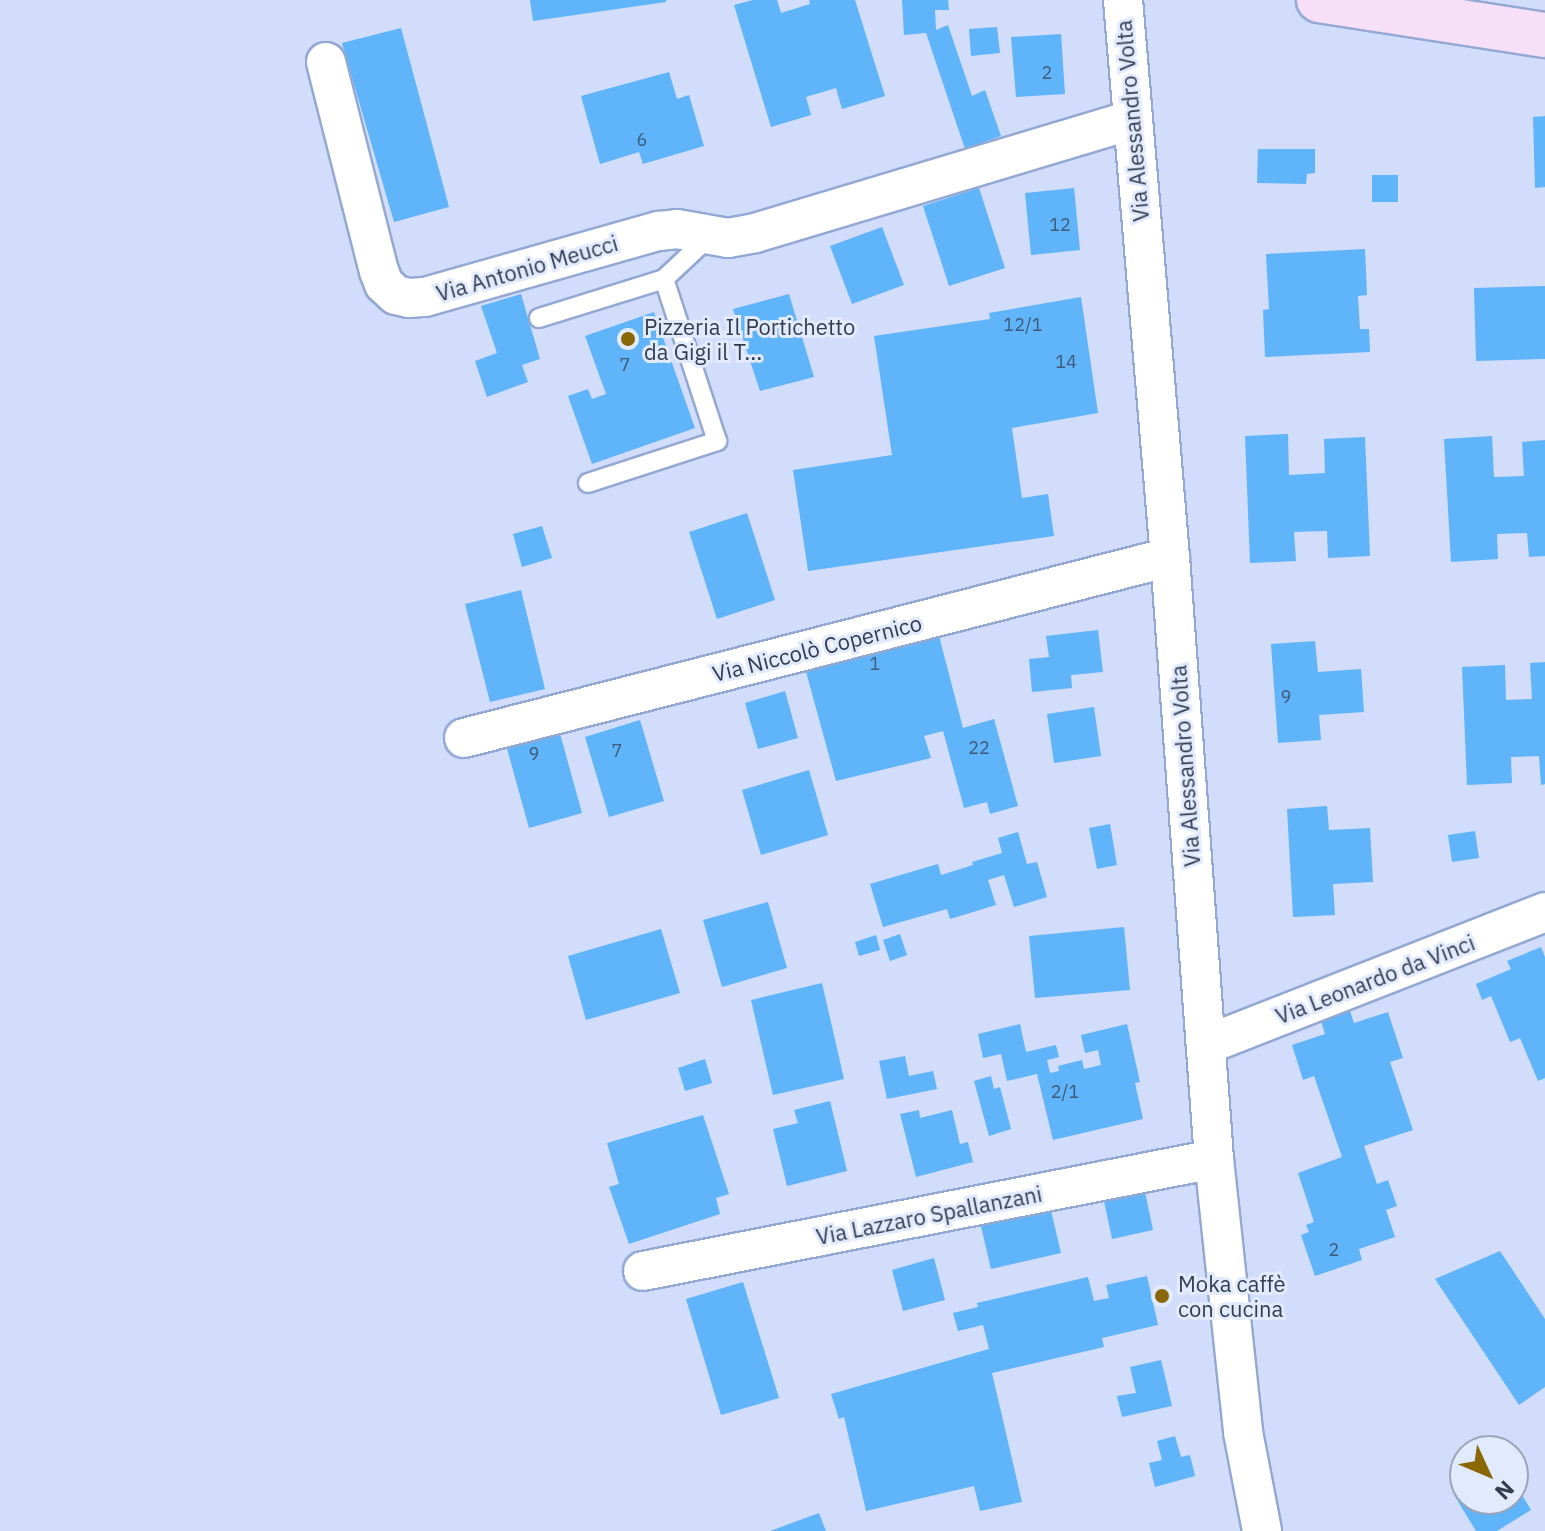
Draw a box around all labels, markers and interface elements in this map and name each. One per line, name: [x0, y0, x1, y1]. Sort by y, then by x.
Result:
street label: Via Alessandro Volta: [1110, 19, 1154, 223]
house number: 2: [1042, 62, 1052, 84]
house number: 6: [637, 129, 647, 151]
house number: 12: [1049, 214, 1071, 236]
street label: Via Antonio Meucci: [433, 229, 621, 307]
place label: Pizzeria Il Portichetto da Gigi il T...: [644, 313, 855, 364]
house number: 12/1: [1003, 314, 1043, 336]
marker: Pizzeria Il Portichetto da Gigi il T...: [619, 330, 637, 348]
house number: 14: [1055, 351, 1077, 373]
house number: 7: [620, 354, 630, 376]
street label: Via Niccolò Copernico: [710, 609, 924, 687]
house number: 1: [870, 653, 880, 675]
street label: Via Alessandro Volta: [1165, 664, 1205, 868]
house number: 9: [1281, 686, 1291, 708]
house number: 22: [968, 737, 990, 759]
house number: 7: [612, 740, 622, 762]
house number: 9: [529, 743, 539, 765]
street label: Via Leonardo da Vinci: [1272, 929, 1478, 1029]
house number: 2/1: [1051, 1081, 1079, 1103]
street label: Via Lazzaro Spallanzani: [814, 1180, 1044, 1250]
house number: 2: [1329, 1239, 1339, 1261]
place label: Moka caffè con cucina: [1178, 1270, 1286, 1322]
marker: Moka caffè con cucina: [1153, 1287, 1171, 1305]
north arrow: [1449, 1435, 1529, 1515]
text: N: [1489, 1475, 1521, 1506]

